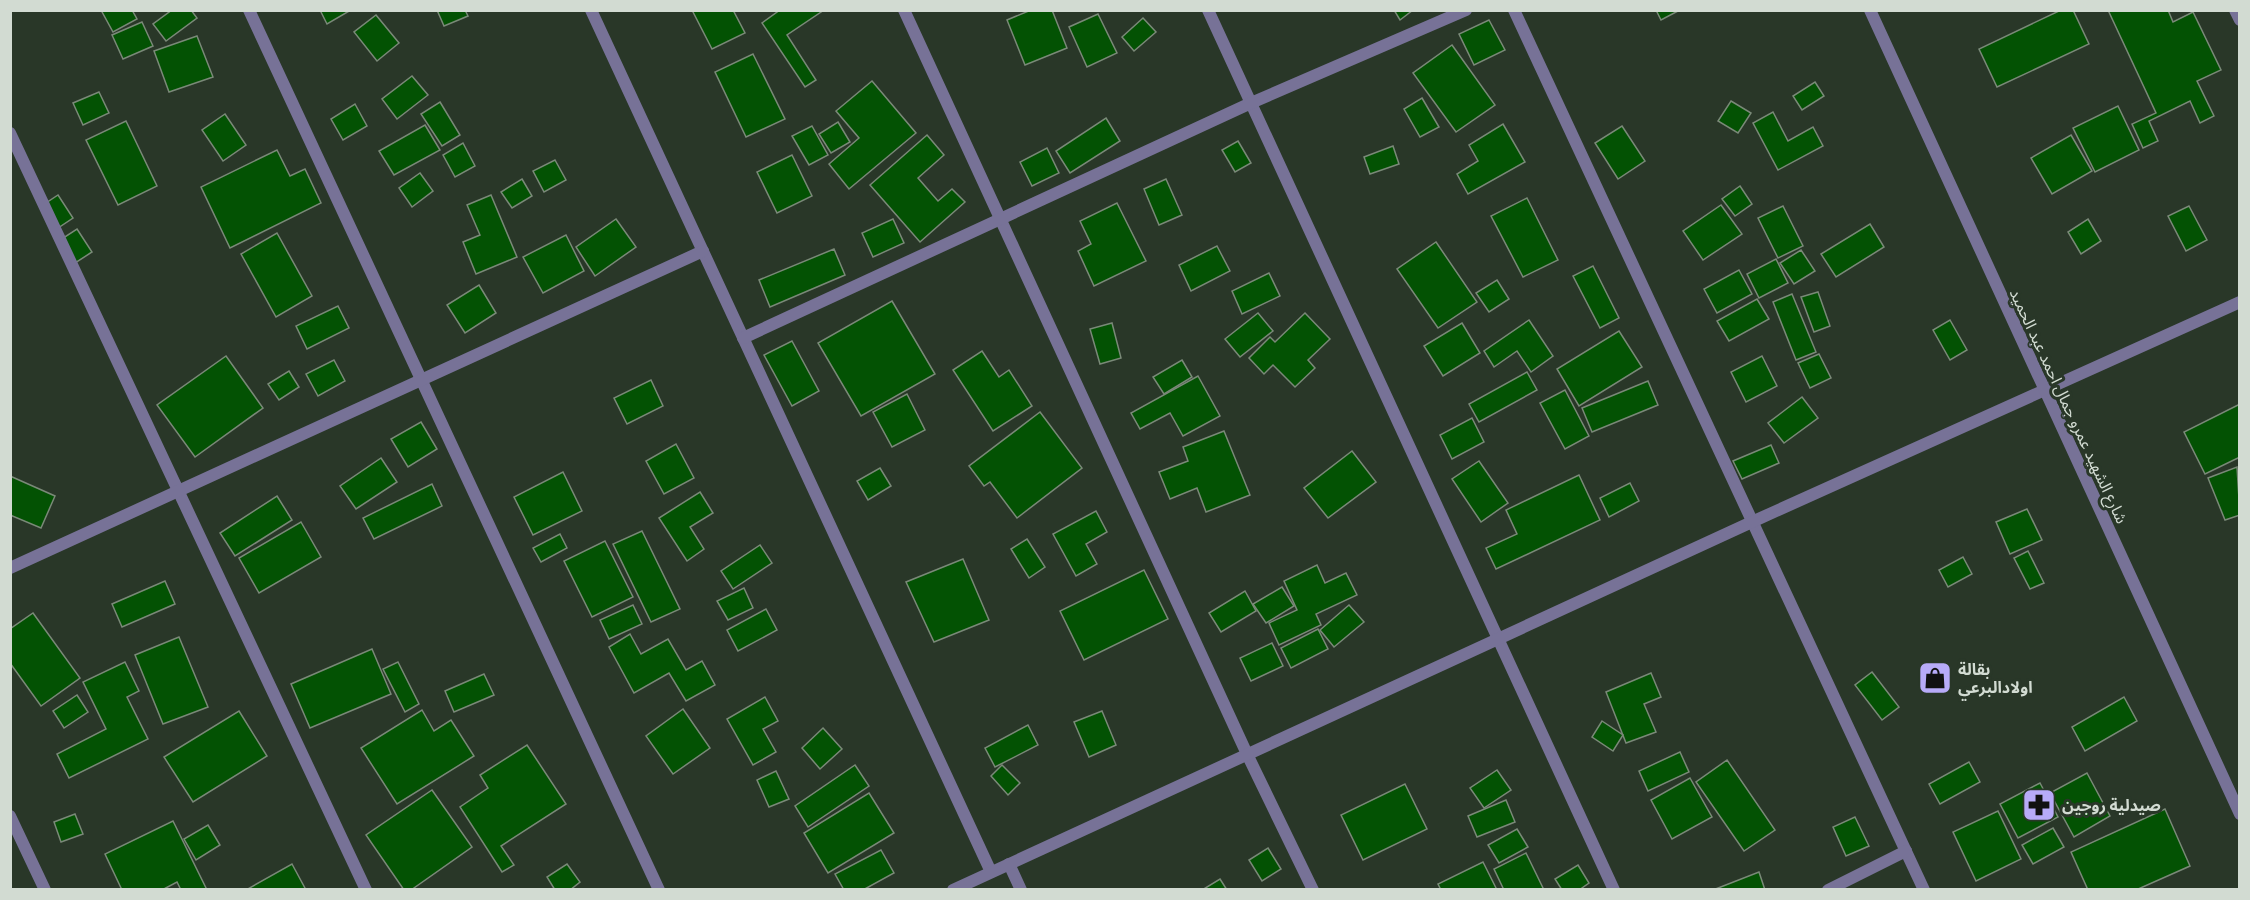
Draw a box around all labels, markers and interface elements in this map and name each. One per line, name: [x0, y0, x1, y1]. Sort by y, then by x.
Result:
street label: شارع الشهيد عمرو جمال احمد عبد الحميد: [2003, 285, 2132, 528]
place label: بقالة اولادالبرعي: [1958, 659, 2033, 701]
shop icon: بقالة اولادالبرعي: [1917, 660, 1953, 696]
pharmacy icon: صيدلية روجين: [2021, 787, 2057, 823]
place label: صيدلية روجين: [2062, 795, 2161, 815]

